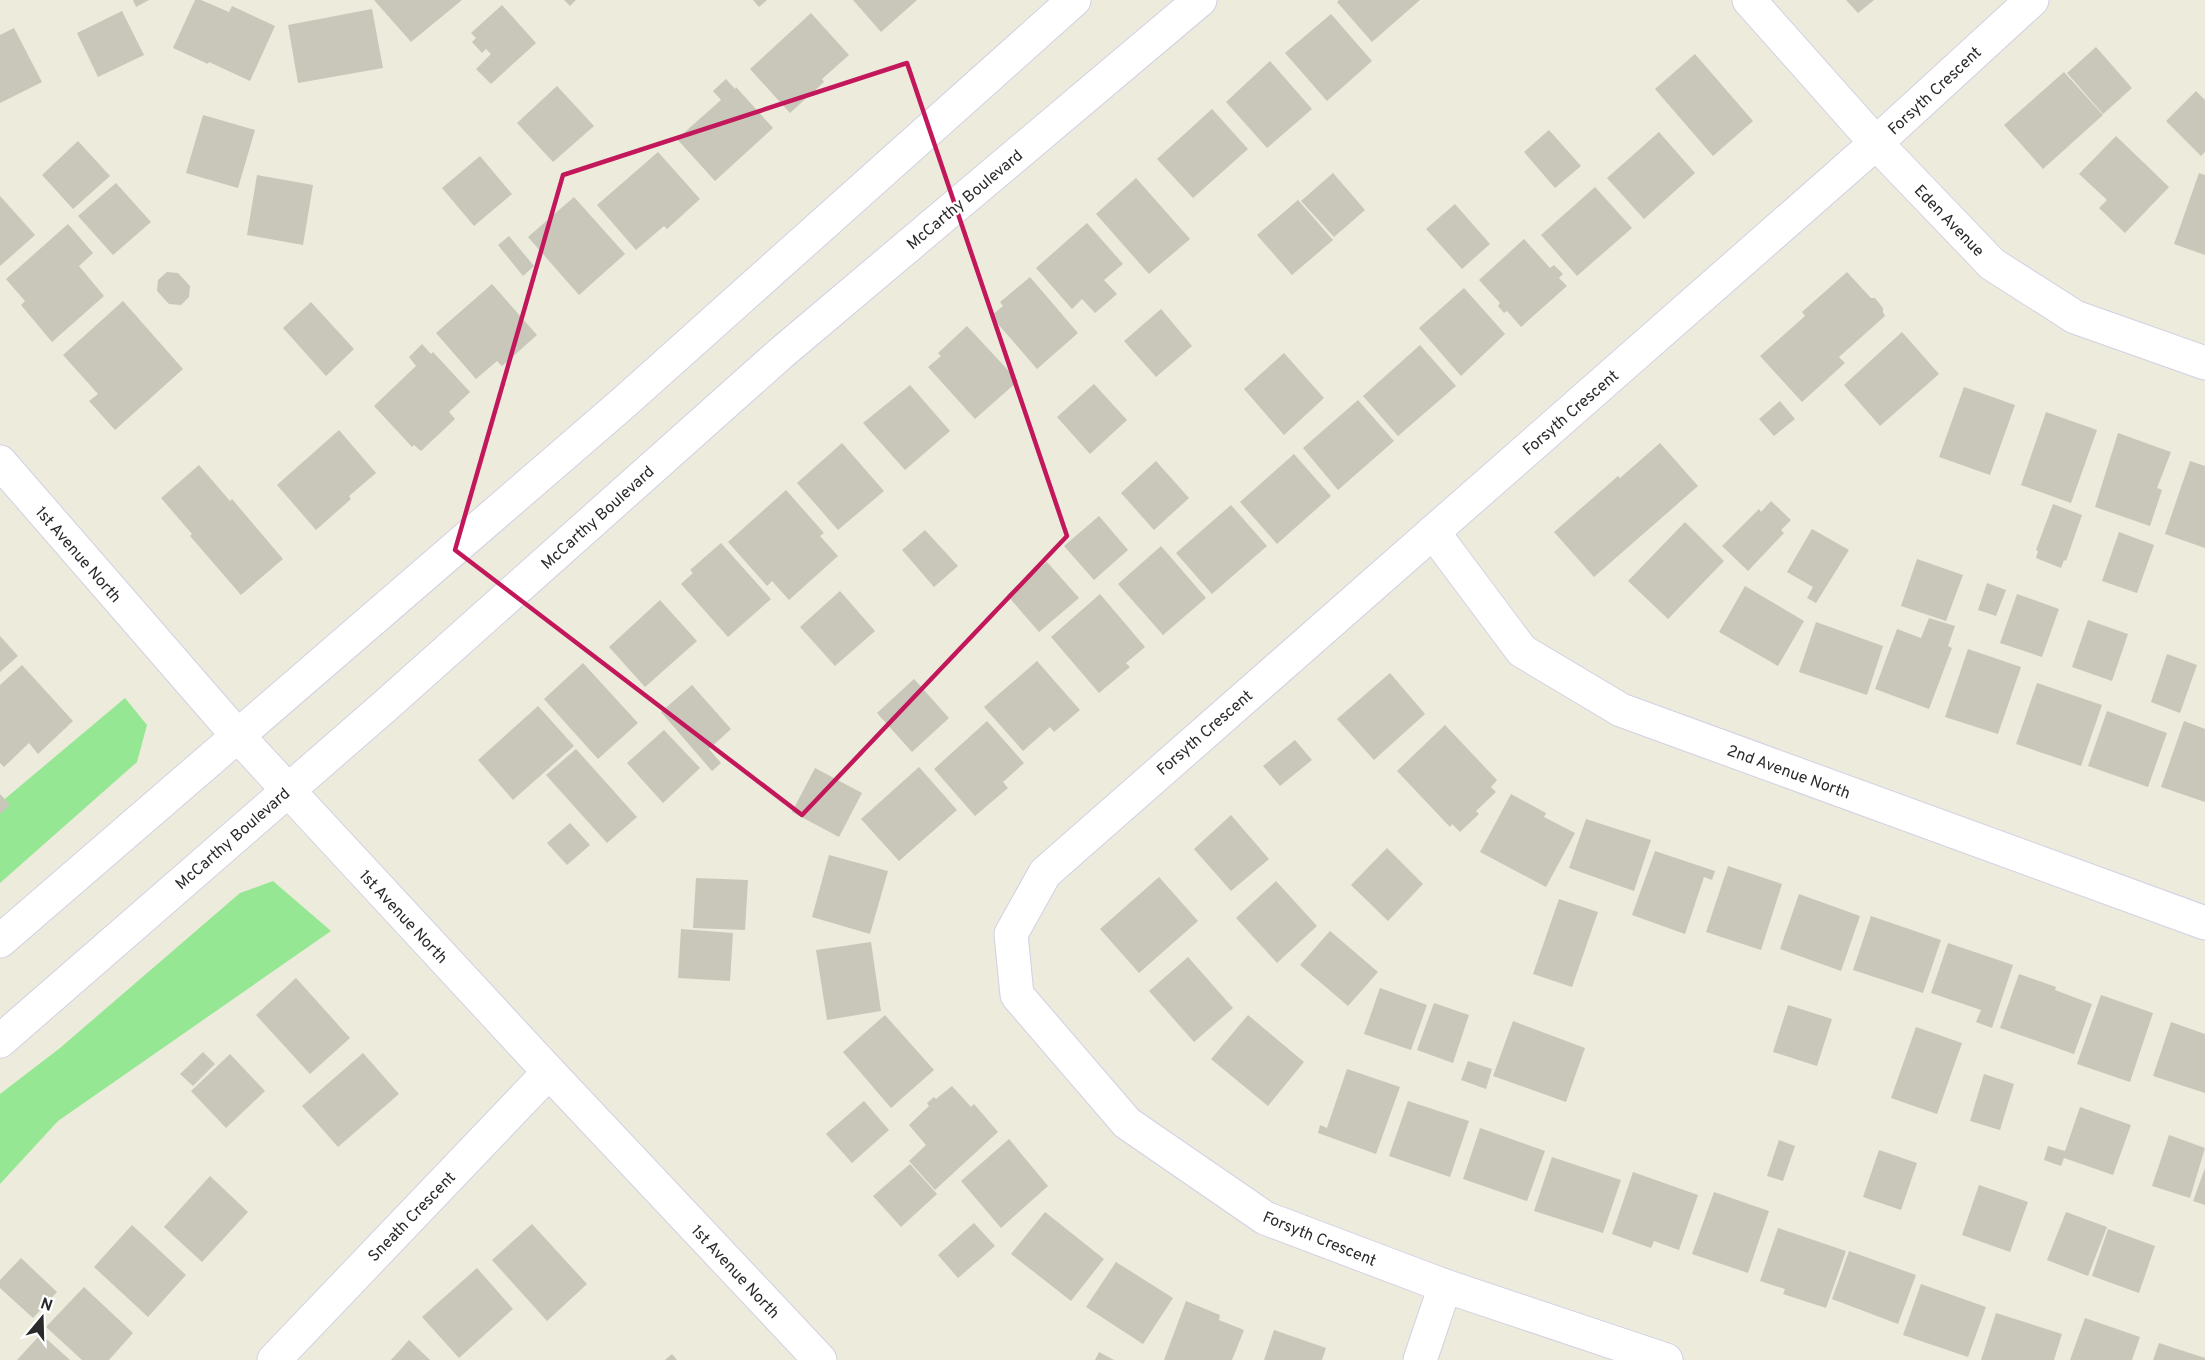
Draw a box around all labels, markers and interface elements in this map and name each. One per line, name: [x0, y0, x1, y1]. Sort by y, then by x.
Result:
street label: Forsyth Crescent: [1884, 43, 1986, 140]
street label: McCarthy Boulevard: [903, 146, 1027, 255]
street label: Eden Avenue: [1909, 181, 1988, 262]
street label: Forsyth Crescent: [1519, 366, 1623, 461]
street label: McCarthy Boulevard: [538, 462, 659, 575]
street label: 1st Avenue North: [30, 503, 125, 607]
street label: Forsyth Crescent: [1153, 686, 1257, 781]
street label: 2nd Avenue North: [1724, 741, 1853, 804]
street label: McCarthy Boulevard: [172, 784, 295, 895]
street label: 1st Avenue North: [354, 866, 451, 968]
street label: Sneath Crescent: [364, 1168, 461, 1267]
street label: Forsyth Crescent: [1260, 1208, 1379, 1272]
street label: 1st Avenue North: [686, 1221, 783, 1323]
north arrow: [12, 1288, 72, 1348]
text: N: [38, 1294, 55, 1317]

